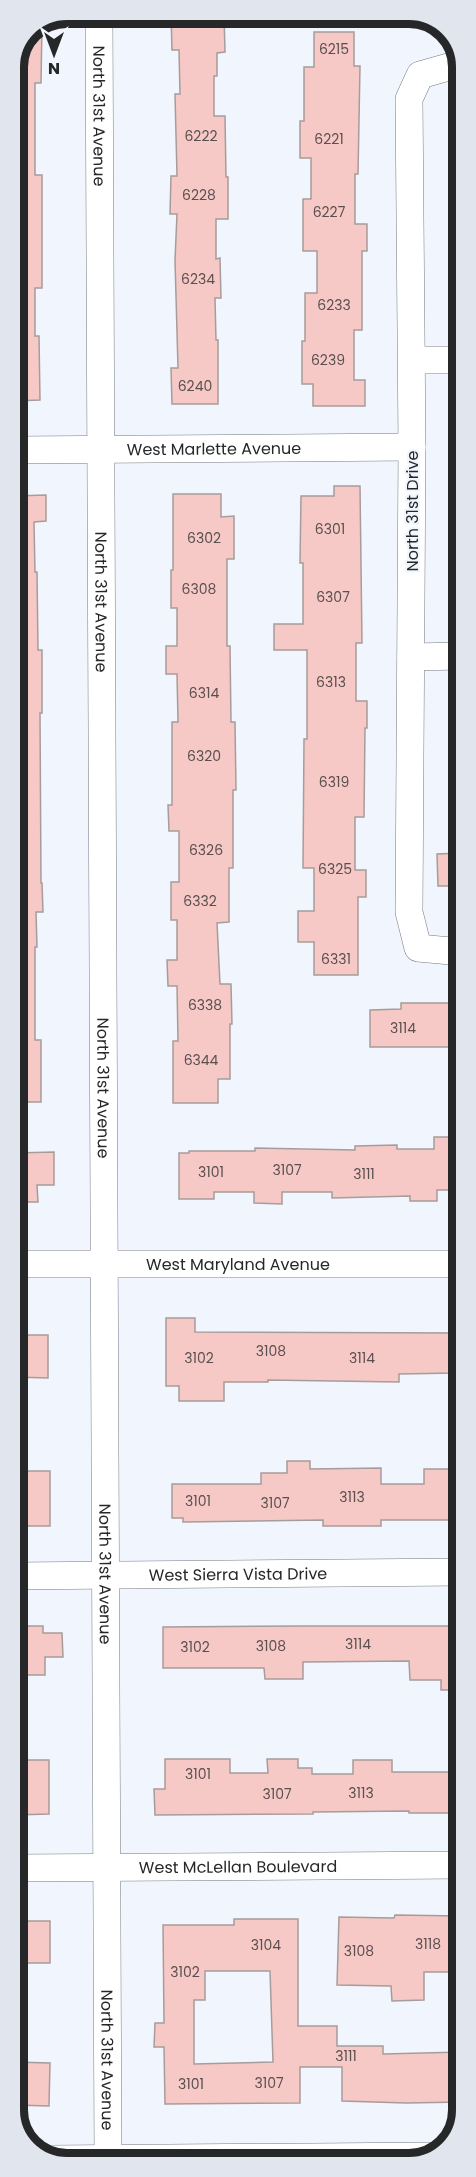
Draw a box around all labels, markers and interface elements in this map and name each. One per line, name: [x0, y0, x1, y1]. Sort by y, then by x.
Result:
north arrow: [24, 24, 84, 84]
house number: 6215: [319, 39, 349, 59]
street label: North 31st Avenue: [88, 45, 111, 187]
text: N: [48, 57, 60, 80]
house number: 6222: [184, 126, 218, 146]
house number: 6221: [314, 129, 344, 149]
house number: 6228: [182, 185, 216, 205]
house number: 6227: [313, 202, 346, 222]
house number: 6234: [181, 269, 215, 289]
house number: 6233: [317, 295, 351, 315]
house number: 6239: [311, 350, 345, 370]
house number: 6240: [178, 376, 212, 396]
street label: West Marlette Avenue: [127, 436, 301, 461]
street label: North 31st Drive: [401, 450, 424, 571]
house number: 6301: [315, 519, 345, 539]
house number: 6302: [187, 528, 221, 548]
street label: North 31st Avenue: [90, 531, 113, 673]
house number: 6308: [182, 579, 217, 599]
house number: 6307: [316, 587, 350, 607]
house number: 6313: [316, 672, 346, 692]
house number: 6314: [189, 683, 219, 703]
house number: 6320: [187, 746, 221, 766]
house number: 6319: [319, 772, 349, 792]
house number: 6326: [189, 840, 223, 860]
house number: 6325: [318, 859, 352, 879]
house number: 6332: [183, 891, 217, 911]
house number: 6331: [321, 949, 351, 969]
house number: 6338: [188, 995, 222, 1015]
street label: North 31st Avenue: [92, 1017, 115, 1159]
house number: 3114: [390, 1018, 416, 1038]
house number: 6344: [184, 1050, 219, 1070]
house number: 3107: [272, 1160, 302, 1180]
house number: 3101: [198, 1162, 224, 1182]
house number: 3111: [353, 1164, 375, 1184]
street label: West Maryland Avenue: [146, 1253, 330, 1276]
house number: 3108: [256, 1341, 286, 1361]
house number: 3102: [184, 1348, 214, 1368]
house number: 3114: [349, 1348, 375, 1368]
house number: 3113: [339, 1487, 365, 1507]
house number: 3101: [185, 1491, 211, 1511]
house number: 3107: [260, 1493, 290, 1513]
street label: North 31st Avenue: [94, 1503, 117, 1645]
street label: West Sierra Vista Drive: [149, 1562, 327, 1586]
house number: 3114: [345, 1634, 371, 1654]
house number: 3108: [256, 1636, 286, 1656]
house number: 3102: [180, 1637, 210, 1657]
house number: 3101: [185, 1764, 211, 1784]
house number: 3113: [348, 1783, 374, 1803]
house number: 3107: [262, 1784, 292, 1804]
street label: West McLellan Boulevard: [139, 1854, 337, 1879]
house number: 3118: [415, 1934, 441, 1954]
house number: 3104: [251, 1935, 281, 1955]
house number: 3108: [344, 1941, 374, 1961]
house number: 3102: [170, 1962, 200, 1982]
street label: North 31st Avenue: [96, 1989, 119, 2131]
house number: 3111: [335, 2046, 357, 2066]
house number: 3107: [254, 2073, 284, 2093]
house number: 3101: [178, 2074, 204, 2094]

